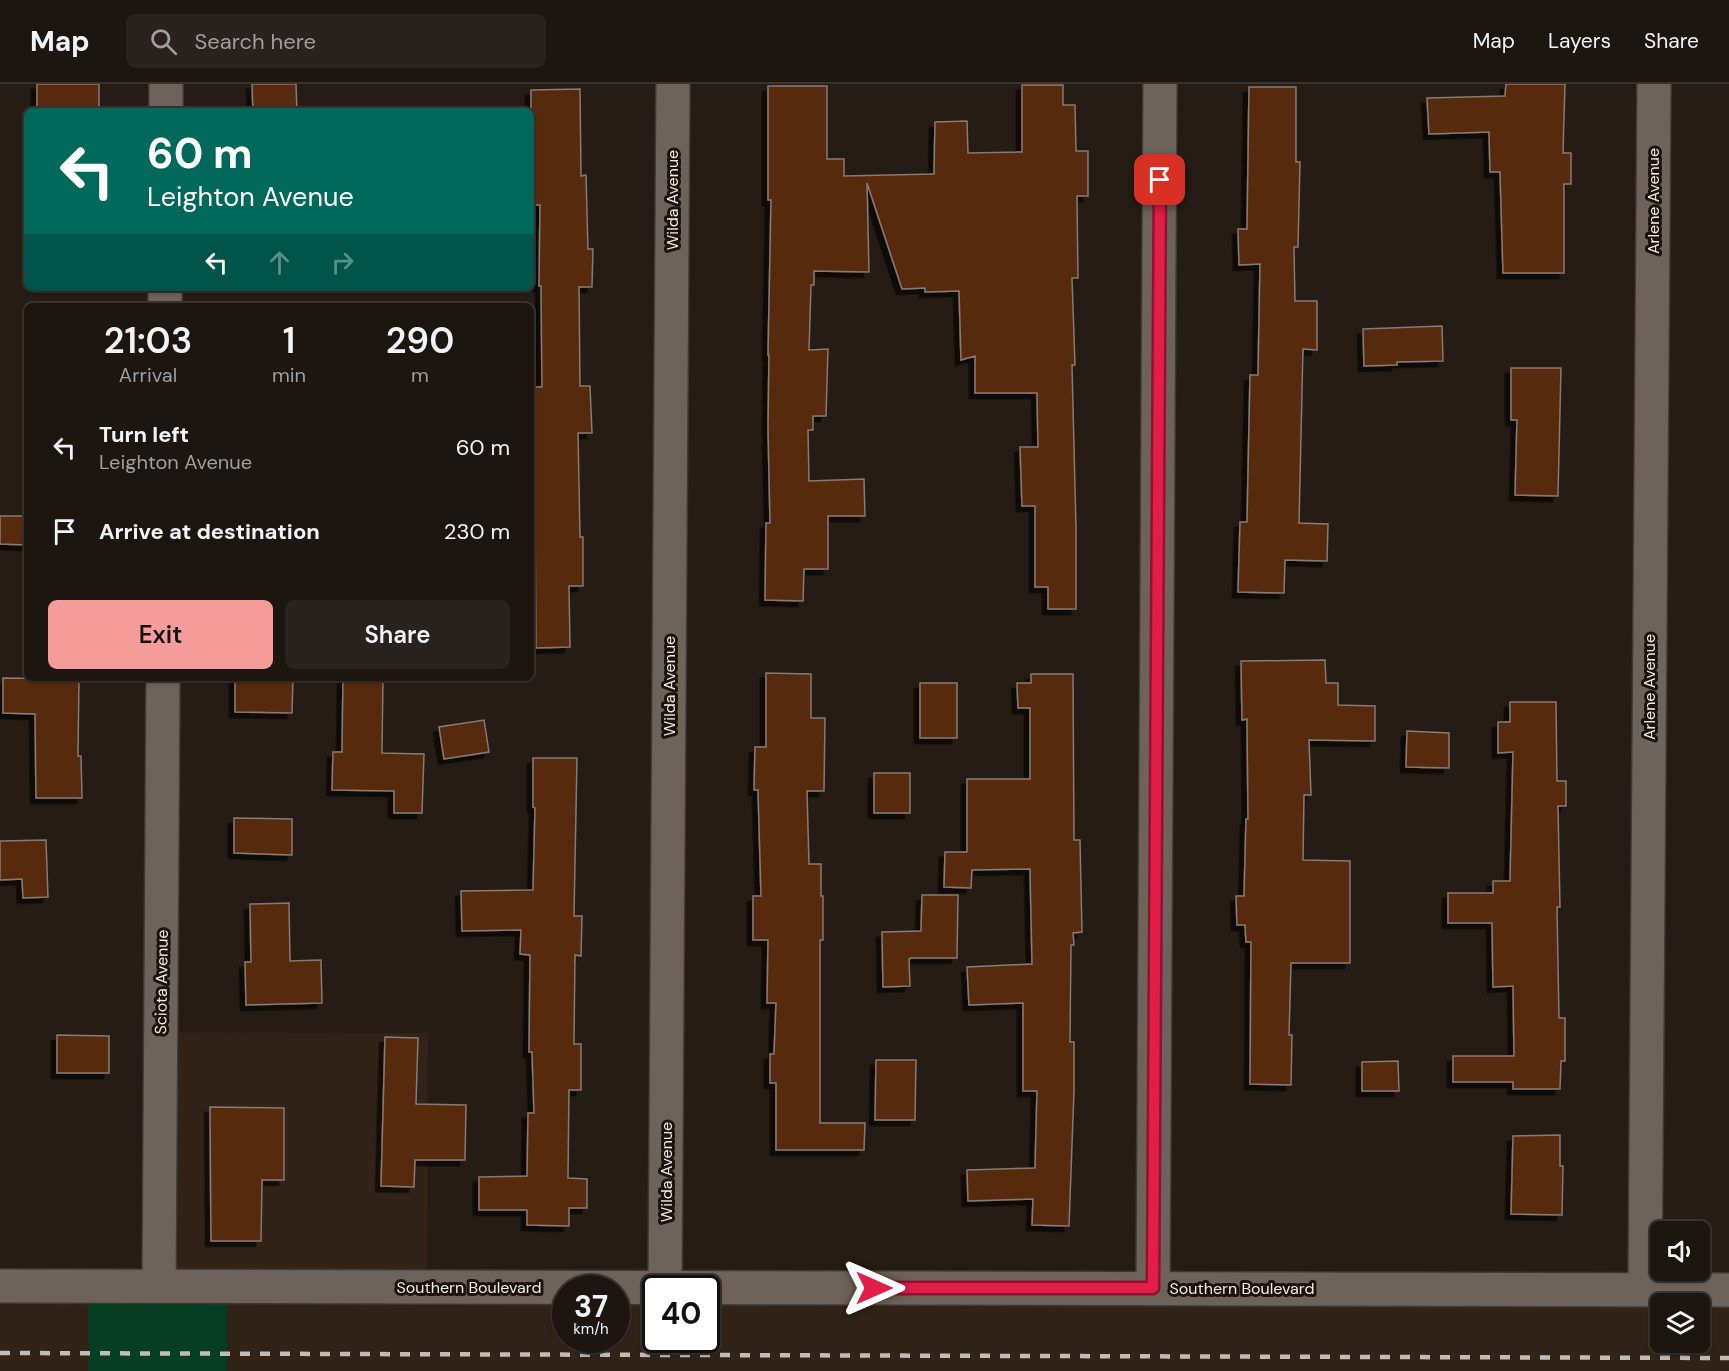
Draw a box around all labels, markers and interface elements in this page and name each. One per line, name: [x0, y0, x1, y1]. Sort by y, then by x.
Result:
search box: [126, 14, 546, 68]
text: Map: [30, 23, 90, 60]
icon: search: [147, 25, 180, 58]
text: Search here: [195, 27, 316, 56]
text: Map: [1473, 27, 1515, 55]
text: Layers: [1548, 27, 1611, 55]
text: Share: [1644, 27, 1699, 55]
text: 60 m: [147, 126, 253, 181]
icon: left: [48, 132, 126, 210]
street label: Arlene Avenue: [1643, 148, 1664, 254]
street label: Wilda Avenue: [662, 150, 683, 250]
pin: [1134, 154, 1185, 205]
icon: arrive: [1143, 163, 1176, 196]
text: Leighton Avenue: [147, 179, 354, 214]
icon: left: [200, 246, 233, 279]
icon: ahead: [263, 246, 296, 279]
icon: right: [326, 246, 359, 279]
text: 21:03: [104, 317, 192, 364]
text: 1: [283, 317, 295, 364]
text: 290: [386, 317, 454, 364]
text: Arrival: [119, 362, 177, 388]
text: min: [272, 362, 306, 388]
text: m: [411, 362, 429, 388]
text: Turn left: [99, 420, 189, 449]
icon: left: [48, 431, 81, 464]
text: 60 m: [456, 433, 510, 462]
text: Leighton Avenue: [99, 449, 252, 475]
icon: arrive: [48, 515, 81, 548]
text: Arrive at destination: [99, 517, 320, 546]
text: 230 m: [444, 517, 510, 546]
button: Exit: [48, 600, 273, 669]
button: Share: [285, 600, 510, 669]
street label: Arlene Avenue: [1639, 634, 1660, 740]
street label: Wilda Avenue: [659, 636, 680, 736]
street label: Sciota Avenue: [150, 929, 173, 1035]
street label: Wilda Avenue: [656, 1122, 677, 1222]
map controls: [1650, 1221, 1710, 1353]
button: sound: [1650, 1221, 1710, 1281]
position arrow: [842, 1256, 906, 1320]
speed limit sign: 40: [642, 1275, 720, 1353]
street label: Southern Boulevard: [397, 1277, 541, 1298]
street label: Southern Boulevard: [1170, 1278, 1314, 1299]
text: 37: [574, 1287, 608, 1326]
button: layers: [1650, 1293, 1710, 1353]
text: km/h: [573, 1319, 609, 1339]

